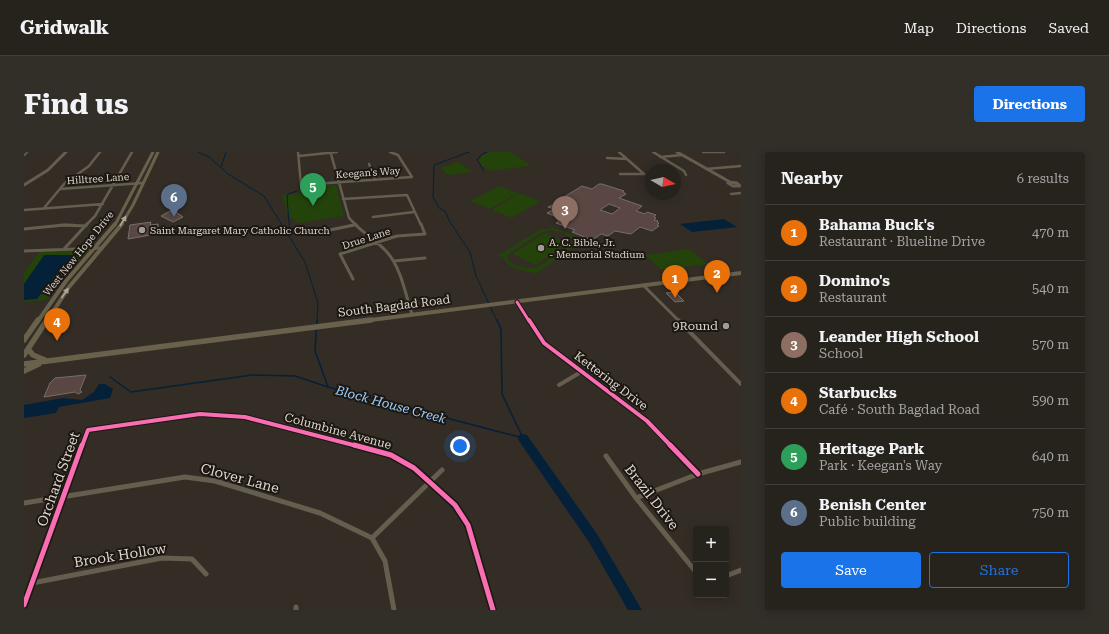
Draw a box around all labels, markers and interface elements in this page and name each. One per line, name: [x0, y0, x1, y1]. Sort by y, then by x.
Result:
text: Gridwalk: [20, 16, 109, 39]
text: Map: [904, 20, 934, 36]
text: Directions: [956, 20, 1026, 36]
text: Saved: [1048, 20, 1089, 36]
button: Directions: [974, 86, 1085, 122]
text: Find us: [24, 88, 128, 121]
north arrow: [645, 164, 681, 200]
street label: Keegan's Way: [335, 165, 401, 180]
text: Nearby: [781, 168, 843, 188]
street label: Hilltree Lane: [66, 171, 130, 186]
text: 6 results: [1017, 171, 1069, 186]
pin: 5: [300, 173, 326, 206]
pin: 6: [161, 184, 187, 217]
pin: 3: [552, 196, 578, 229]
street label: West New Hope Drive: [41, 209, 116, 298]
one-way arrow: [120, 215, 127, 227]
text: Bahama Buck's: [819, 216, 934, 234]
marker: Saint Margaret Mary Catholic Church: [137, 225, 147, 235]
place label: Saint Margaret Mary Catholic Church: [150, 225, 330, 236]
street label: Drue Lane: [341, 225, 392, 251]
text: 1: [790, 225, 798, 240]
text: 470 m: [1032, 225, 1069, 240]
text: Restaurant · Blueline Drive: [819, 234, 985, 249]
place label: A. C. Bible, Jr. - Memorial Stadium: [549, 237, 645, 260]
marker: A. C. Bible, Jr. - Memorial Stadium: [536, 243, 546, 253]
pin: 2: [704, 260, 730, 293]
pin: 1: [662, 265, 688, 298]
text: Domino's: [819, 272, 890, 290]
text: 2: [790, 281, 798, 296]
text: 540 m: [1032, 281, 1069, 296]
one-way arrow: [61, 287, 69, 298]
text: Restaurant: [819, 290, 887, 305]
street label: South Bagdad Road: [337, 292, 451, 320]
pin: 4: [44, 308, 70, 341]
place label: 9Round: [673, 319, 718, 333]
marker: 9Round: [721, 321, 731, 331]
text: Leander High School: [819, 328, 979, 346]
text: 3: [790, 337, 798, 352]
text: 570 m: [1032, 337, 1069, 352]
text: School: [819, 346, 863, 361]
street label: Kettering Drive: [572, 349, 651, 413]
water label: Block House Creek: [333, 382, 449, 427]
text: Starbucks: [819, 384, 897, 402]
text: 4: [790, 393, 798, 408]
text: 590 m: [1032, 393, 1069, 408]
text: Café · South Bagdad Road: [819, 402, 980, 417]
street label: Columbine Avenue: [283, 410, 393, 452]
street label: Orchard Street: [33, 430, 83, 528]
your location: [450, 436, 470, 456]
text: Heritage Park: [819, 440, 924, 458]
text: 5: [790, 449, 798, 464]
text: 640 m: [1032, 449, 1069, 464]
text: Park · Keegan's Way: [819, 458, 942, 473]
street label: Clover Lane: [199, 460, 281, 496]
street label: Brazil Drive: [622, 461, 683, 533]
text: Benish Center: [819, 496, 926, 514]
text: 6: [790, 505, 798, 520]
text: 750 m: [1032, 505, 1069, 520]
text: Public building: [819, 514, 916, 529]
map controls: [693, 526, 729, 598]
button: +: [693, 526, 729, 562]
street label: Brook Hollow: [73, 540, 168, 570]
button: Save: [781, 552, 921, 588]
button: Share: [929, 552, 1069, 588]
button: −: [693, 562, 729, 598]

